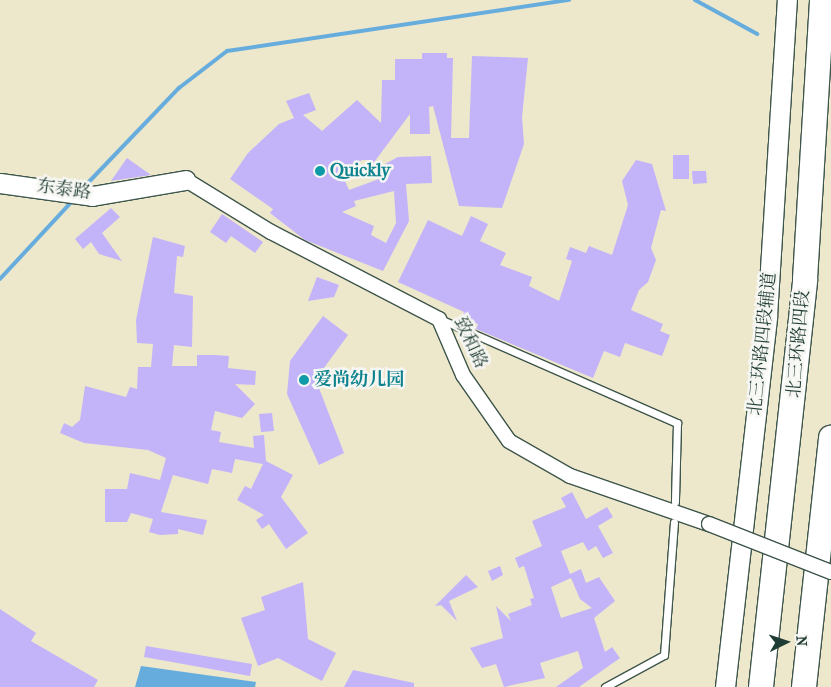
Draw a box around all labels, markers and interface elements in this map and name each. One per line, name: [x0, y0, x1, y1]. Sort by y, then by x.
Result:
place label: Quickly: [330, 160, 391, 182]
marker: Quickly: [314, 165, 326, 177]
street label: 东泰路: [36, 176, 92, 204]
street label: 北三环路四段辅道: [745, 271, 781, 417]
street label: 北三环路四段: [784, 289, 814, 399]
street label: 致和路: [449, 314, 491, 372]
place label: 爱尚幼儿园: [314, 369, 404, 391]
marker: 爱尚幼儿园: [298, 374, 310, 386]
north arrow: [761, 617, 811, 667]
text: N: [793, 635, 810, 647]

